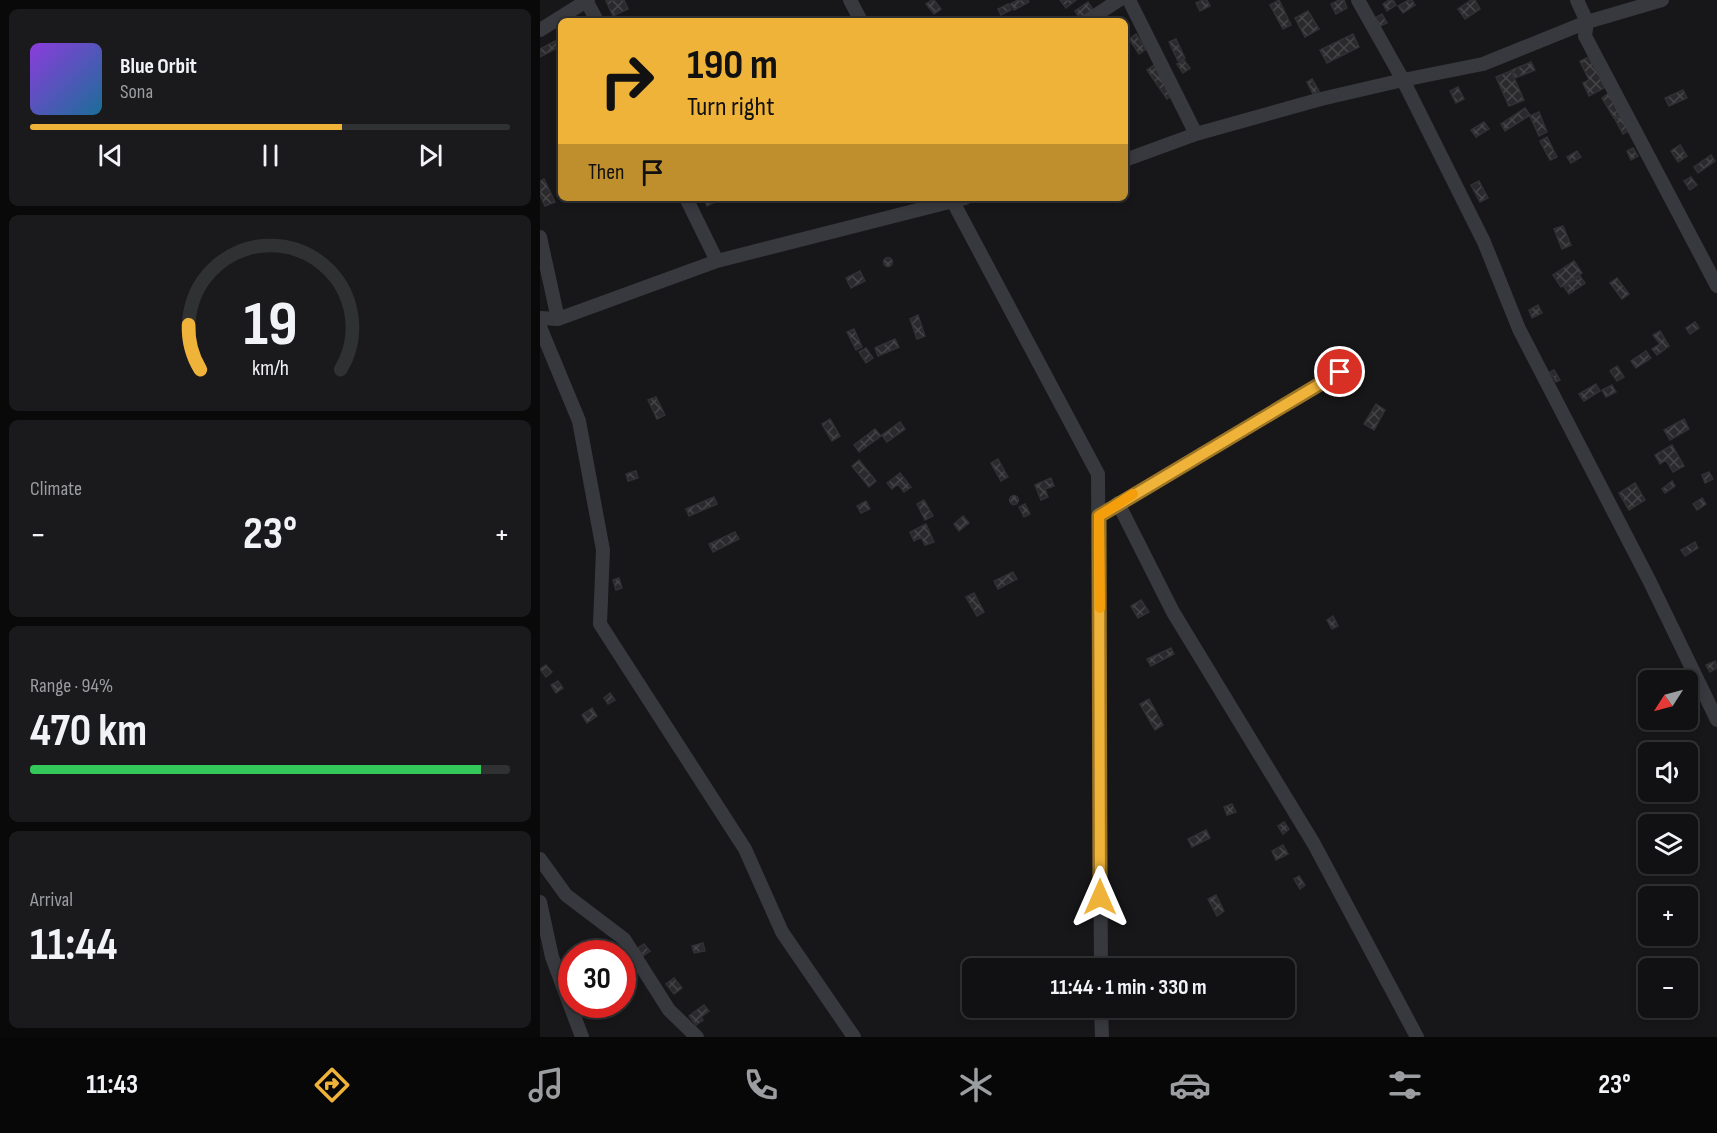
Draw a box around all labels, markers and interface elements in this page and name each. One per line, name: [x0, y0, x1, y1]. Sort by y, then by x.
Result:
text: 190 m: [687, 40, 778, 91]
icon: right: [588, 42, 666, 120]
text: Blue Orbit: [120, 53, 197, 80]
text: Sona: [120, 80, 153, 104]
text: Turn right: [687, 91, 774, 123]
icon: previous: [94, 139, 127, 172]
icon: pause: [254, 139, 287, 172]
icon: next: [414, 139, 447, 172]
icon: arrive: [636, 156, 669, 189]
text: Then: [588, 159, 624, 186]
text: 19: [243, 288, 297, 363]
pin: [1314, 346, 1365, 397]
icon: arrive: [1323, 355, 1356, 388]
text: km/h: [251, 356, 289, 381]
text: Climate: [30, 477, 82, 501]
text: 23°: [243, 507, 297, 562]
text: −: [30, 515, 46, 555]
text: +: [494, 515, 510, 555]
north arrow: [1638, 670, 1698, 730]
map controls: [1638, 670, 1698, 1018]
text: Range · 94%: [30, 674, 113, 698]
text: 470 km: [30, 704, 147, 759]
button: sound: [1638, 742, 1698, 802]
button: layers: [1638, 814, 1698, 874]
position arrow: [1068, 865, 1132, 929]
button: +: [1638, 886, 1698, 946]
text: Arrival: [30, 888, 73, 912]
text: 11:44: [30, 918, 117, 973]
speed limit sign: 30: [558, 940, 636, 1018]
button: −: [1638, 958, 1698, 1018]
text: 11:44 · 1 min · 330 m: [1050, 974, 1207, 1001]
icon: directions: [311, 1064, 353, 1106]
icon: music: [525, 1064, 567, 1106]
icon: phone: [740, 1064, 782, 1106]
icon: climate: [955, 1064, 997, 1106]
icon: car: [1169, 1064, 1211, 1106]
icon: filters: [1384, 1064, 1426, 1106]
text: 11:43: [86, 1069, 138, 1101]
text: 23°: [1598, 1069, 1631, 1101]

